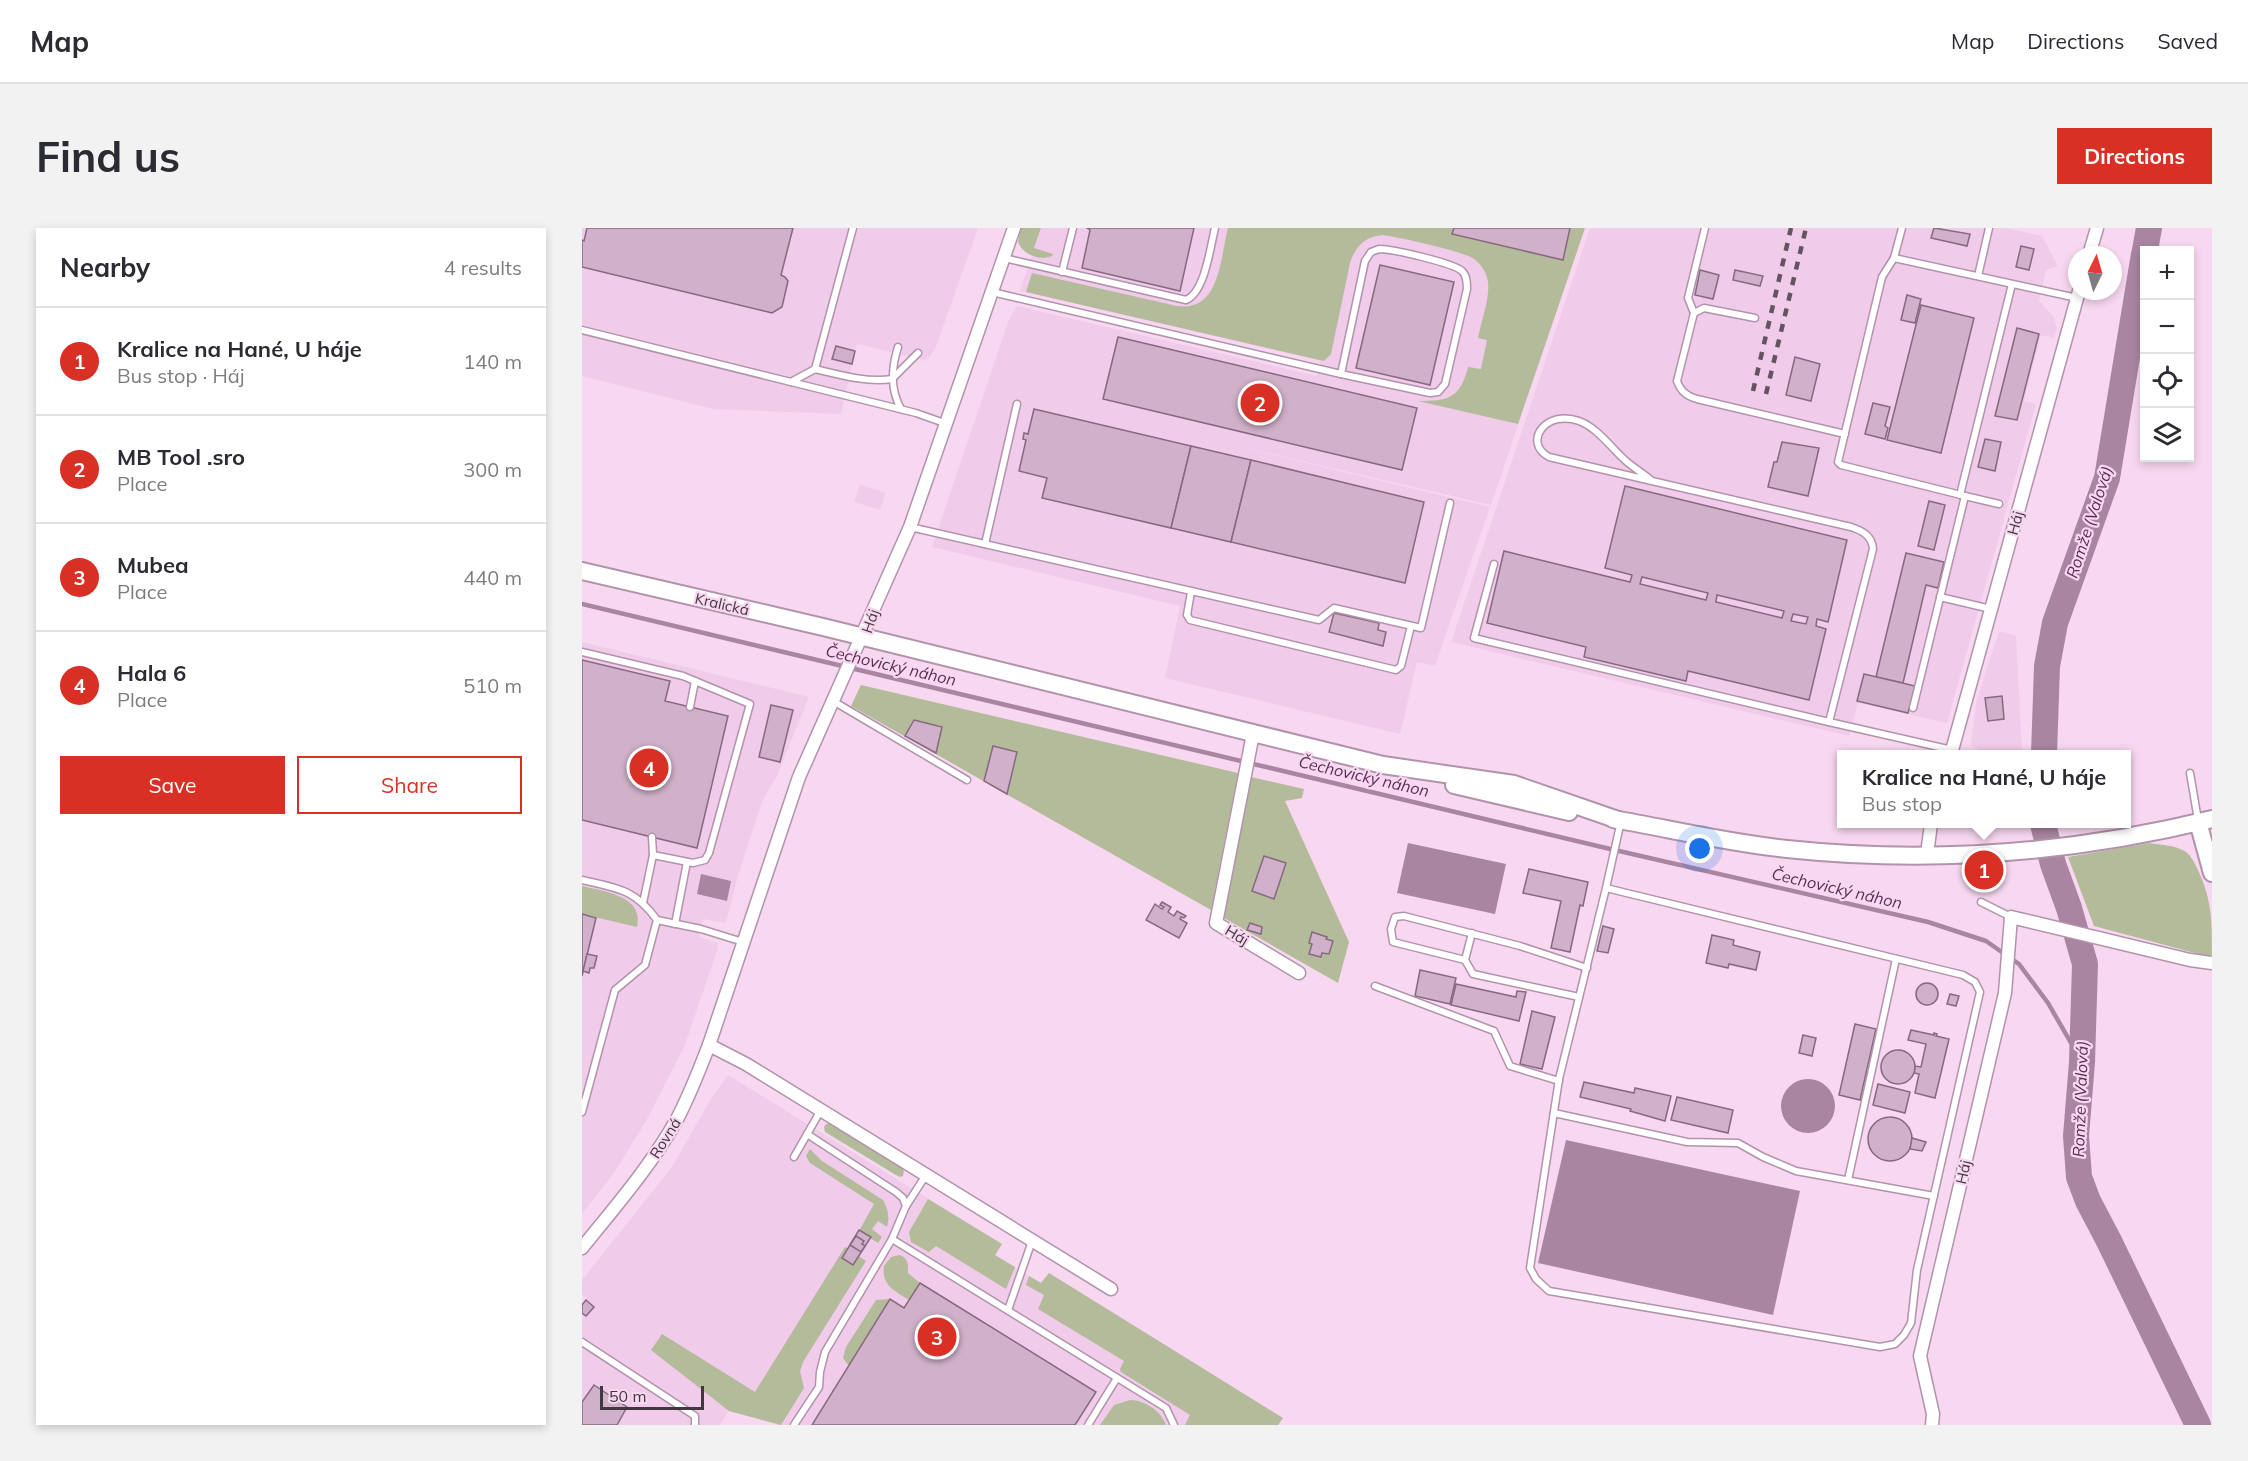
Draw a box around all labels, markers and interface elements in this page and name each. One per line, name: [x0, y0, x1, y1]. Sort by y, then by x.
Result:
text: Map: [30, 24, 89, 59]
text: Map: [1951, 28, 1994, 54]
text: Directions: [2027, 28, 2124, 54]
text: Saved: [2157, 28, 2218, 54]
button: Directions: [2057, 128, 2212, 184]
text: Find us: [36, 130, 180, 183]
north arrow: [2068, 246, 2122, 300]
map controls: [2140, 246, 2194, 462]
button: +: [2140, 246, 2194, 300]
text: Nearby: [60, 251, 150, 284]
text: 4 results: [444, 255, 522, 280]
button: −: [2140, 300, 2194, 354]
text: Kralice na Hané, U háje: [117, 335, 362, 363]
text: 1: [74, 349, 86, 374]
text: 140 m: [463, 349, 522, 374]
button: locate: [2140, 354, 2194, 408]
text: Bus stop · Háj: [117, 363, 245, 388]
pin: 2: [1240, 380, 1280, 426]
button: layers: [2140, 408, 2194, 462]
text: MB Tool .sro: [117, 443, 245, 471]
text: 2: [74, 457, 86, 482]
text: 300 m: [463, 457, 522, 482]
water label: Romže (Valová): [2061, 463, 2117, 581]
text: Place: [117, 471, 167, 496]
street label: Háj: [2003, 509, 2027, 537]
text: Mubea: [117, 551, 189, 579]
text: 3: [74, 565, 86, 590]
text: 440 m: [463, 565, 522, 590]
text: Place: [117, 579, 167, 604]
street label: Kralická: [693, 589, 751, 619]
street label: Háj: [857, 607, 883, 635]
water label: Čechovický náhon: [824, 640, 958, 690]
text: Hala 6: [117, 659, 186, 687]
text: 4: [74, 673, 86, 698]
text: 510 m: [463, 673, 522, 698]
text: Place: [117, 687, 167, 712]
pin: 4: [630, 746, 668, 790]
popup: [1837, 750, 2131, 828]
water label: Čechovický náhon: [1297, 751, 1431, 801]
button: Save: [60, 756, 285, 814]
button: Share: [297, 756, 522, 814]
text: Kralice na Hané, U háje: [1862, 763, 2106, 791]
text: Bus stop: [1862, 791, 1942, 816]
your location: [1685, 834, 1714, 863]
pin: 1: [1964, 848, 2004, 892]
water label: Čechovický náhon: [1770, 863, 1904, 913]
street label: Háj: [1222, 921, 1252, 949]
water label: Romže (Valová): [2068, 1040, 2092, 1158]
street label: Rovná: [645, 1114, 685, 1162]
street label: Háj: [1951, 1158, 1975, 1186]
pin: 3: [918, 1314, 956, 1360]
scale bar: [600, 1383, 704, 1410]
text: 50 m: [609, 1386, 646, 1406]

